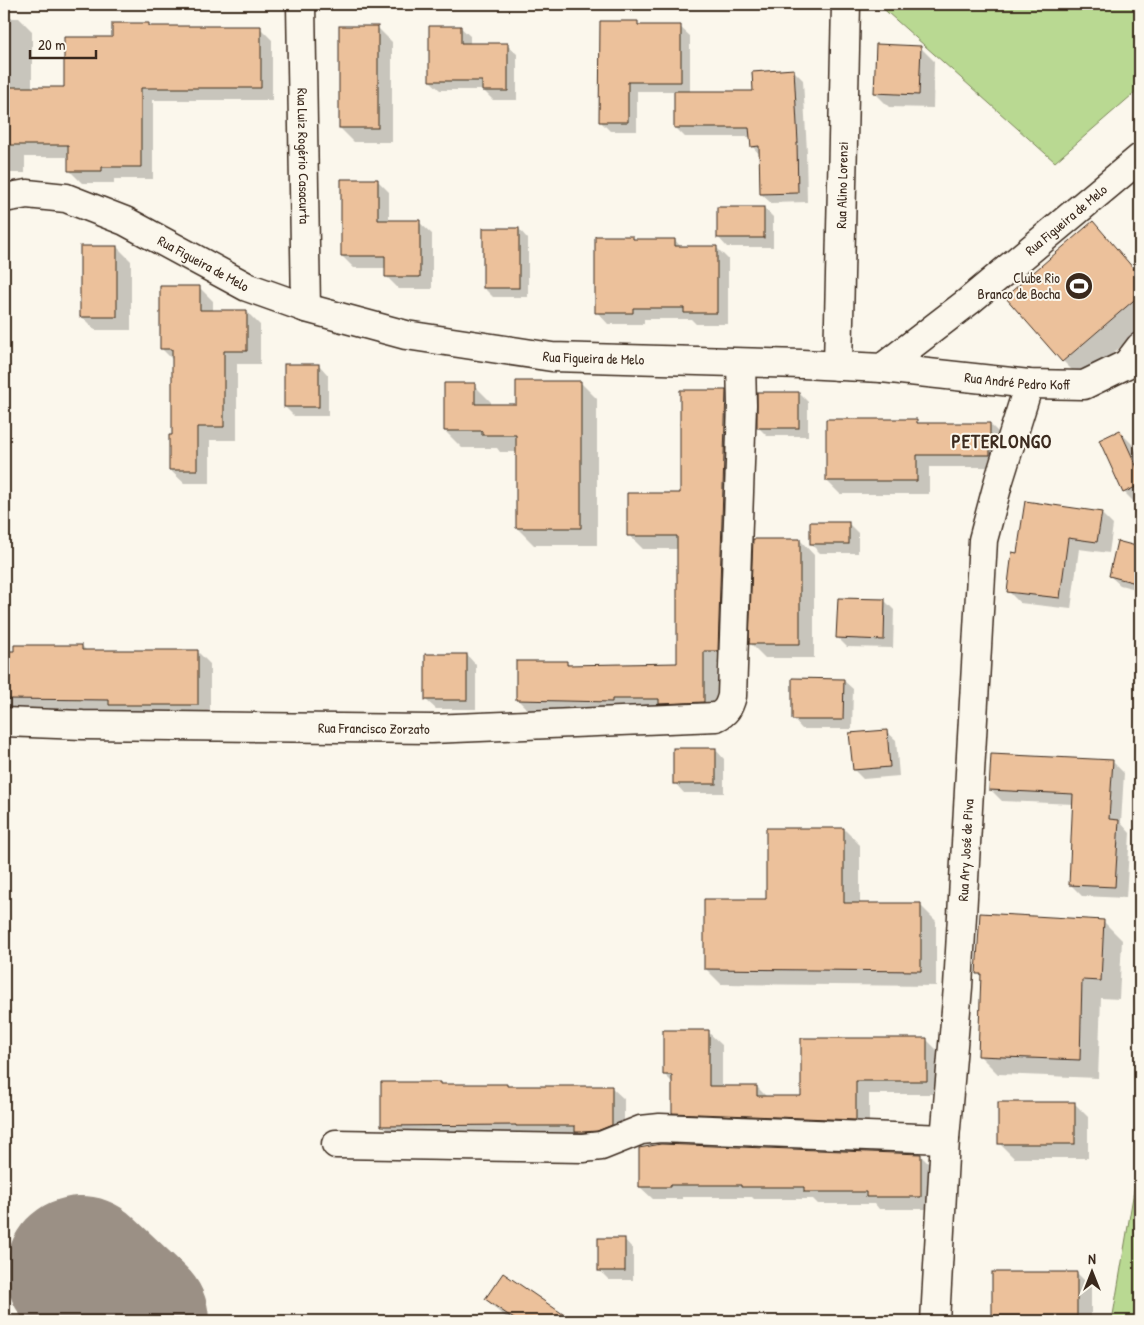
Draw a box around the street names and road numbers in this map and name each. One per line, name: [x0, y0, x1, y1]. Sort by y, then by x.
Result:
street label: Rua Luiz Rogério Casacurta: [293, 88, 315, 225]
street label: Rua Alino Lorenzi: [831, 141, 852, 229]
street label: Rua Figueira de Melo: [1021, 179, 1111, 259]
street label: Rua Figueira de Melo: [155, 230, 253, 296]
street label: Rua Figueira de Melo: [542, 346, 645, 369]
street label: Rua André Pedro Koff: [964, 367, 1071, 394]
street label: Rua Francisco Zorzato: [318, 718, 430, 738]
street label: Rua Ary José de Piva: [953, 798, 978, 902]

